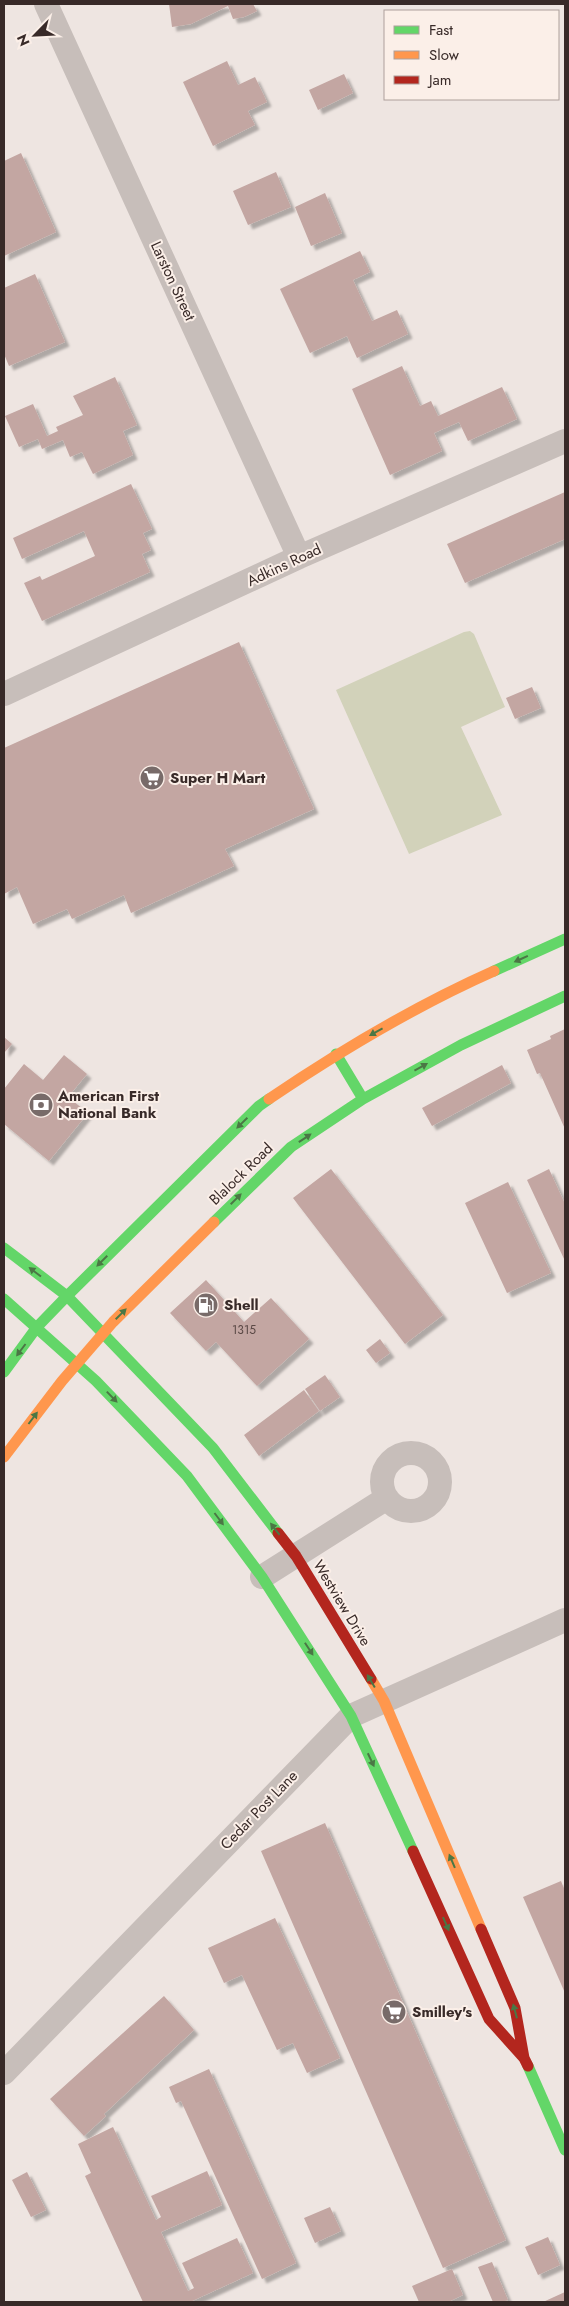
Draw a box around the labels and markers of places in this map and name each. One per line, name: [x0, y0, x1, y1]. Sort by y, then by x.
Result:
supermarket icon: Super H Mart: [139, 765, 165, 791]
place label: Super H Mart: [170, 767, 265, 789]
place label: American First National Bank: [57, 1085, 159, 1124]
bank icon: American First National Bank: [28, 1092, 54, 1118]
fuel station icon: Shell: [193, 1292, 219, 1318]
place label: Shell: [224, 1294, 259, 1316]
supermarket icon: Smilley's: [381, 1999, 407, 2025]
place label: Smilley's: [412, 2001, 472, 2023]

